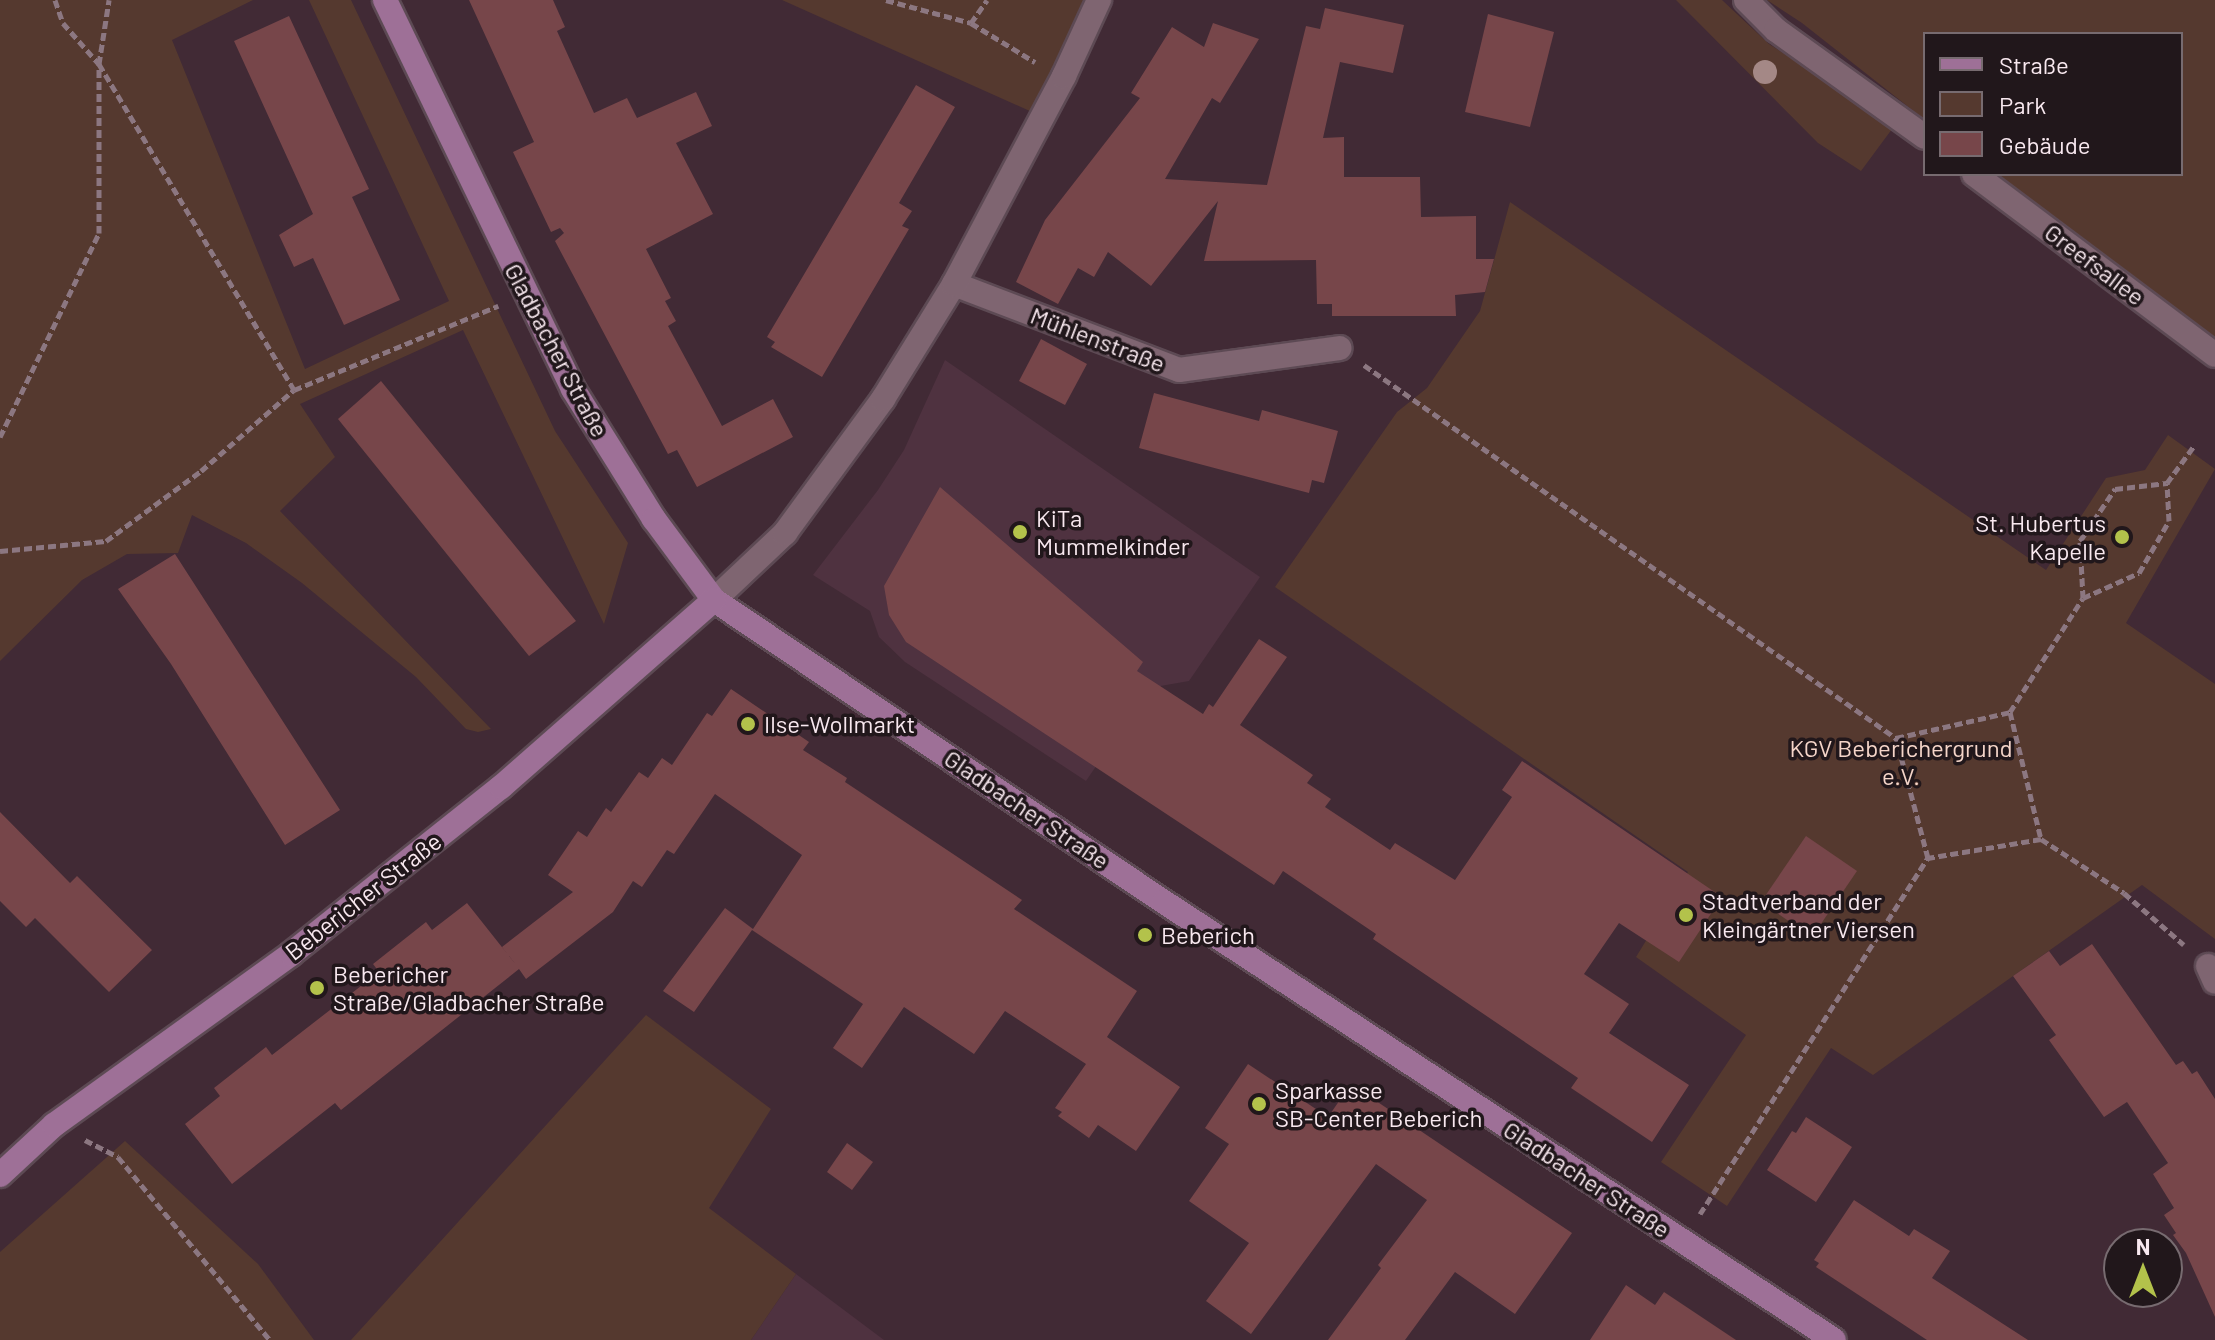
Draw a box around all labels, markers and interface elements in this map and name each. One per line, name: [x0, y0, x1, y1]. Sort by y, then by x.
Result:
legend: [1923, 32, 2183, 176]
text: Straße: [1999, 50, 2069, 79]
text: Park: [1999, 90, 2046, 119]
text: Gebäude: [1999, 130, 2091, 159]
street label: Greefsallee: [2039, 217, 2151, 311]
street label: Gladbacher Straße: [499, 258, 615, 442]
street label: Mühlenstraße: [1027, 300, 1169, 378]
place label: KiTa Mummelkinder: [1036, 504, 1189, 560]
place label: St. Hubertus Kapelle: [1975, 509, 2106, 565]
marker: KiTa Mummelkinder: [1011, 523, 1029, 541]
marker: St. Hubertus Kapelle: [2113, 528, 2131, 546]
place label: Ilse-Wollmarkt: [764, 710, 915, 738]
marker: Ilse-Wollmarkt: [739, 715, 757, 733]
park label: KGV Beberichergrund e.V.: [1789, 734, 2013, 790]
street label: Gladbacher Straße: [939, 743, 1115, 875]
street label: Bebericher Straße: [279, 826, 447, 966]
place label: Stadtverband der Kleingärtner Viersen: [1702, 887, 1915, 943]
marker: Stadtverband der Kleingärtner Viersen: [1677, 906, 1695, 924]
place label: Beberich: [1161, 921, 1255, 949]
marker: Beberich: [1136, 926, 1154, 944]
place label: Bebericher Straße/Gladbacher Straße: [333, 960, 605, 1016]
marker: Bebericher Straße/Gladbacher Straße: [308, 979, 326, 997]
place label: Sparkasse SB-Center Beberich: [1275, 1076, 1482, 1132]
marker: Sparkasse SB-Center Beberich: [1250, 1095, 1268, 1113]
street label: Gladbacher Straße: [1498, 1115, 1676, 1243]
north arrow: [2103, 1228, 2183, 1308]
text: N: [2136, 1233, 2150, 1259]

